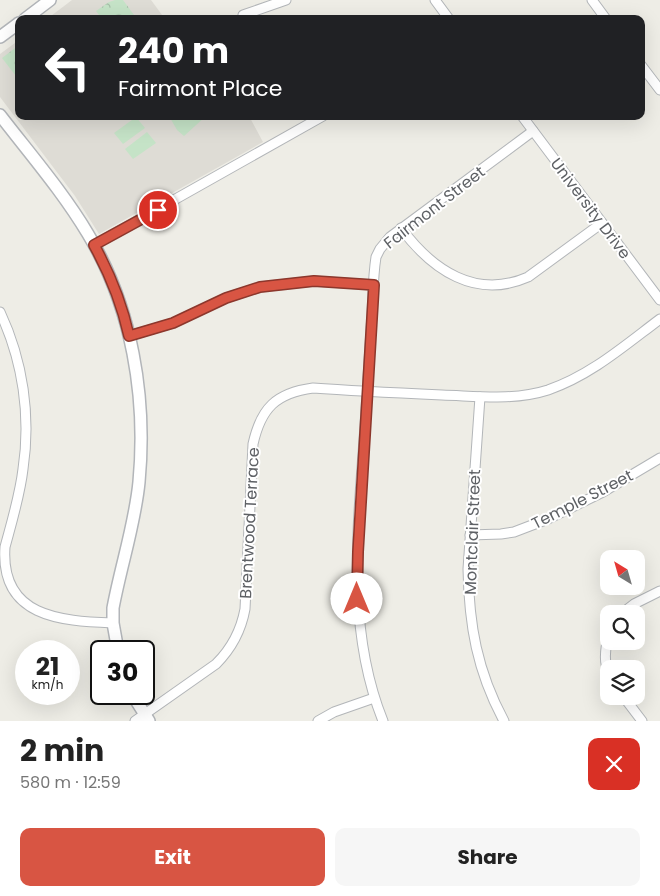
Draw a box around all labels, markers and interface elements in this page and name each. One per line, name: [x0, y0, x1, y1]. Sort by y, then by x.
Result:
text: 240 m: [118, 26, 229, 75]
icon: left: [35, 35, 100, 100]
text: Fairmont Place: [118, 73, 282, 104]
street label: University Drive: [545, 153, 636, 264]
street label: Fairmont Street: [379, 160, 490, 254]
pin: [137, 189, 179, 231]
icon: arrive: [144, 196, 172, 224]
street label: Brentwood Terrace: [234, 447, 265, 599]
street label: Temple Street: [528, 464, 637, 535]
street label: Montclair Street: [459, 469, 486, 595]
north arrow: [600, 550, 645, 595]
map controls: [600, 550, 645, 705]
position arrow: [330, 572, 382, 624]
button: search: [600, 605, 645, 650]
speed limit sign: 30: [90, 640, 155, 705]
text: 21: [36, 649, 59, 684]
button: layers: [600, 660, 645, 705]
text: km/h: [32, 676, 63, 693]
text: 2 min: [20, 729, 104, 772]
button: close: [588, 738, 640, 790]
text: 580 m · 12:59: [20, 771, 121, 794]
button: Exit: [20, 828, 325, 886]
button: Share: [335, 828, 640, 886]

